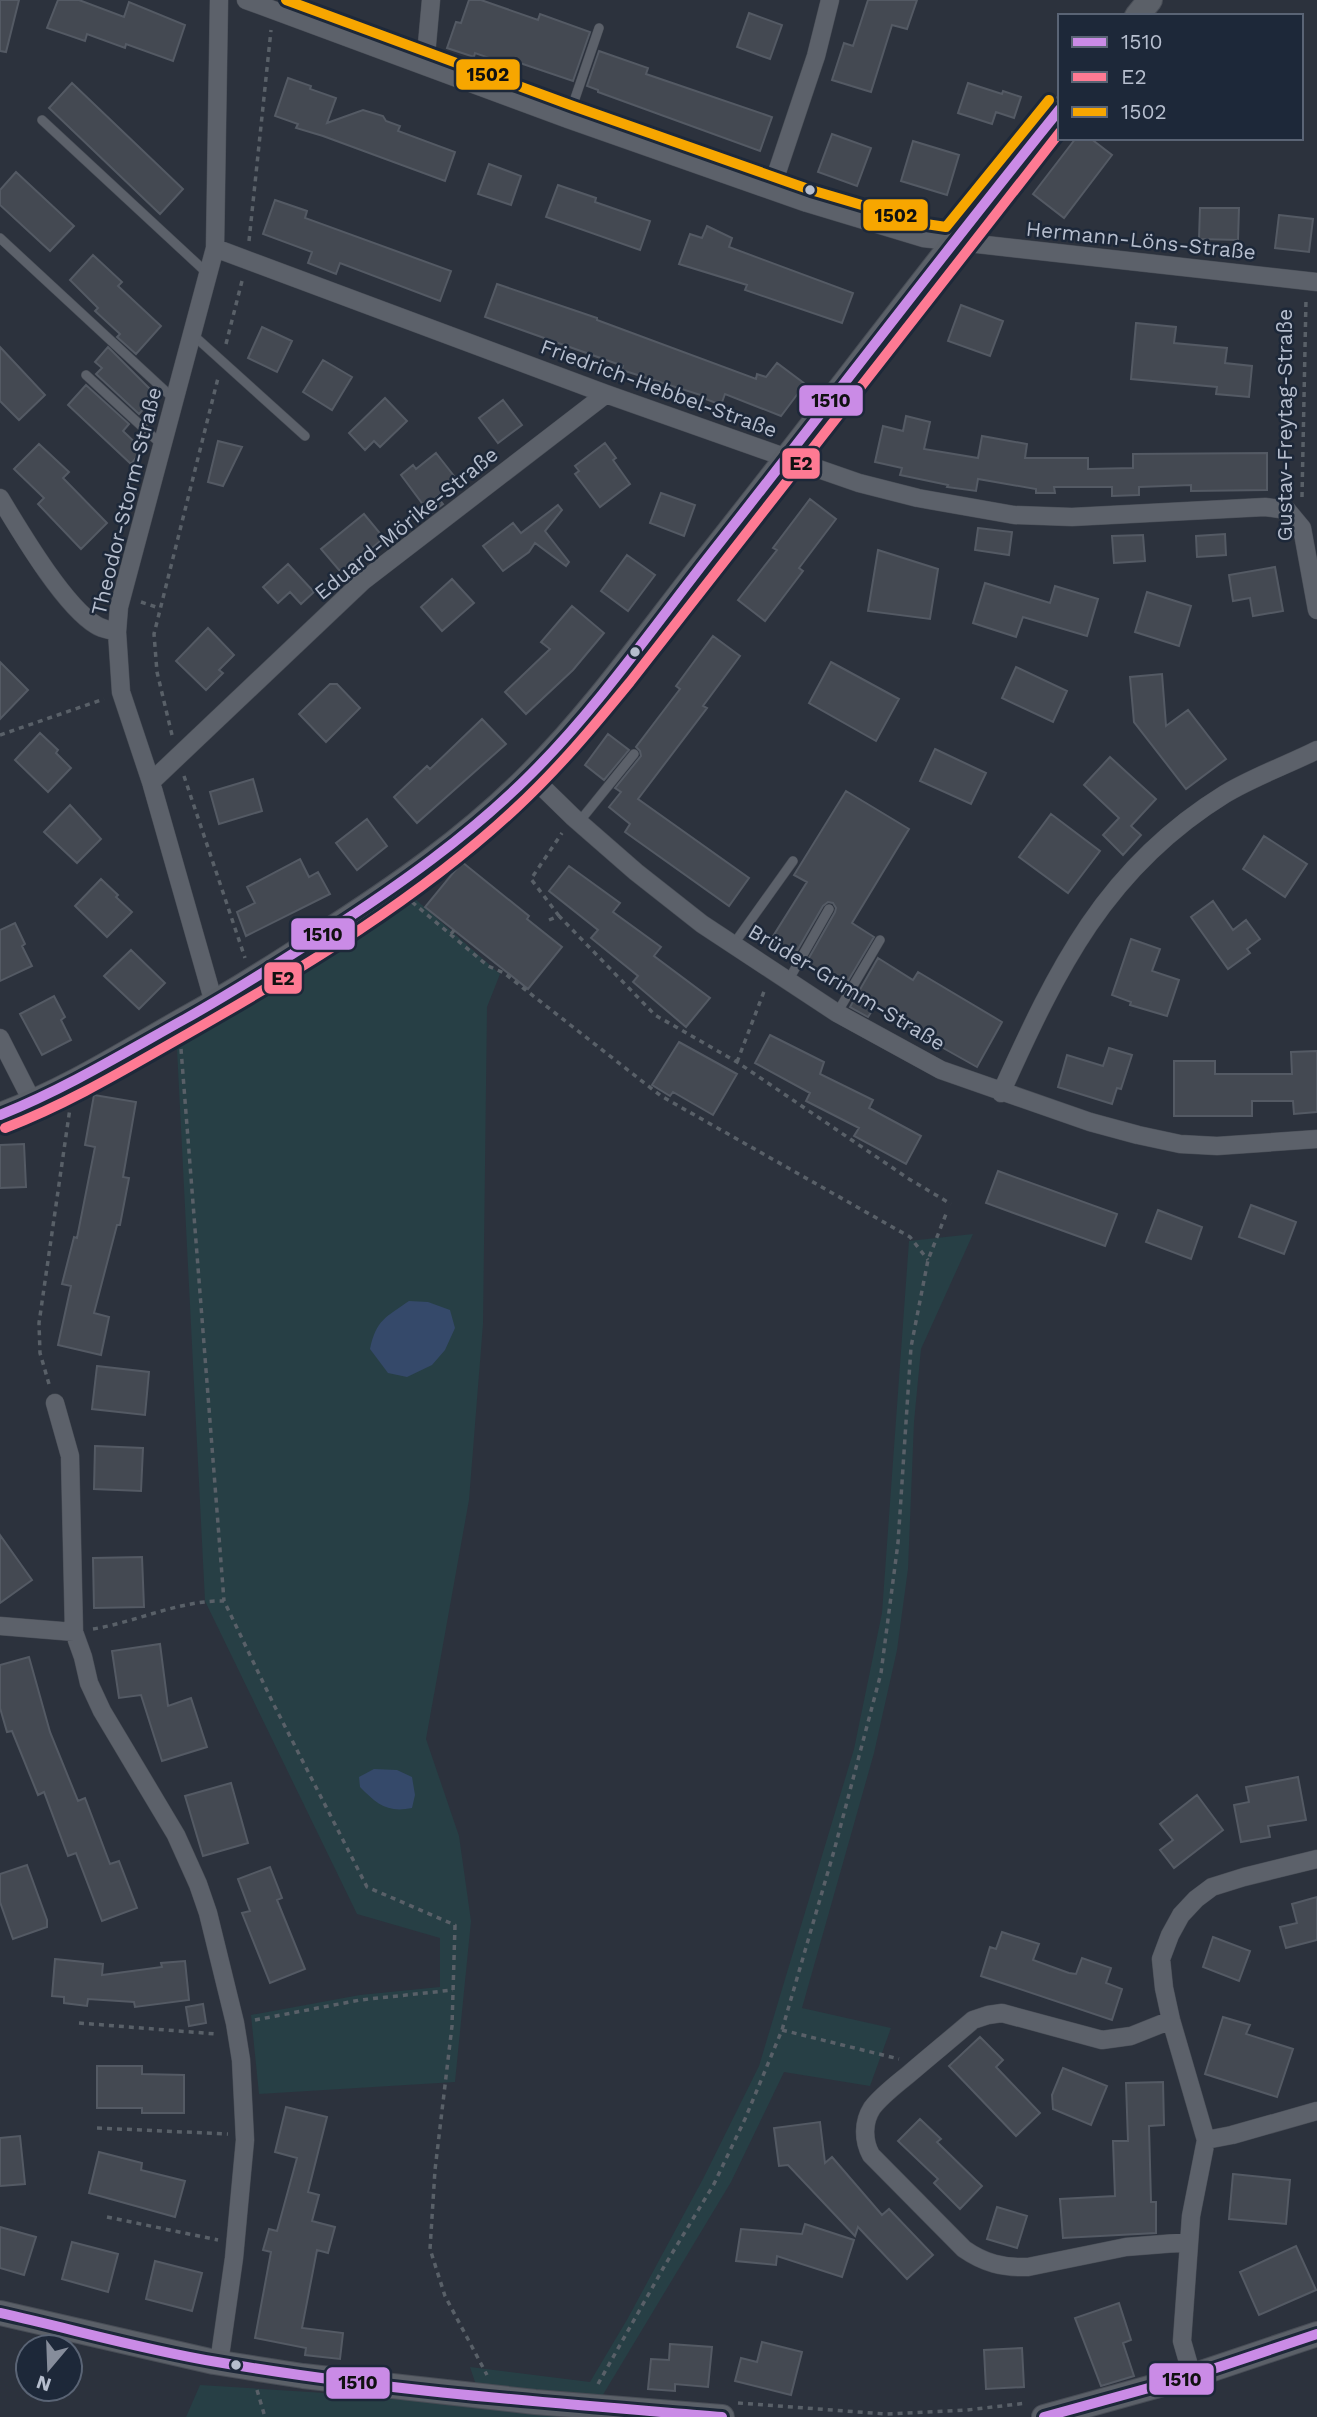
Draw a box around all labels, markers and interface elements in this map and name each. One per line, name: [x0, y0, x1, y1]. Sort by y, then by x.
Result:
legend: [1058, 14, 1303, 140]
text: 1510: [1121, 29, 1163, 54]
line badge: 1502: [455, 58, 521, 91]
text: 1502: [467, 63, 509, 86]
text: E2: [1121, 64, 1147, 89]
text: 1502: [1121, 99, 1167, 124]
unlabelled marker: [803, 183, 817, 197]
line badge: 1502: [862, 198, 929, 232]
text: 1502: [875, 204, 917, 227]
street label: Hermann-Löns-Straße: [1025, 215, 1257, 265]
street label: Gustav-Freytag-Straße: [1272, 309, 1297, 541]
street label: Friedrich-Hebbel-Straße: [537, 333, 781, 443]
street label: Theodor-Storm-Straße: [86, 384, 166, 618]
line badge: 1510: [798, 384, 864, 417]
text: 1510: [811, 389, 851, 412]
street label: Eduard-Mörike-Straße: [309, 441, 503, 605]
line badge: E2: [781, 447, 821, 480]
text: E2: [789, 452, 813, 475]
unlabelled marker: [628, 645, 642, 659]
line badge: 1510: [290, 917, 356, 951]
street label: Brüder-Grimm-Straße: [744, 918, 950, 1056]
text: 1510: [303, 923, 343, 946]
line badge: E2: [263, 961, 303, 995]
text: E2: [271, 967, 295, 990]
north arrow: [14, 2333, 84, 2403]
unlabelled marker: [229, 2358, 243, 2372]
line badge: 1510: [1148, 2362, 1215, 2396]
line badge: 1510: [325, 2366, 391, 2400]
text: 1510: [1162, 2368, 1202, 2391]
text: N: [33, 2370, 54, 2397]
text: 1510: [338, 2371, 378, 2394]

